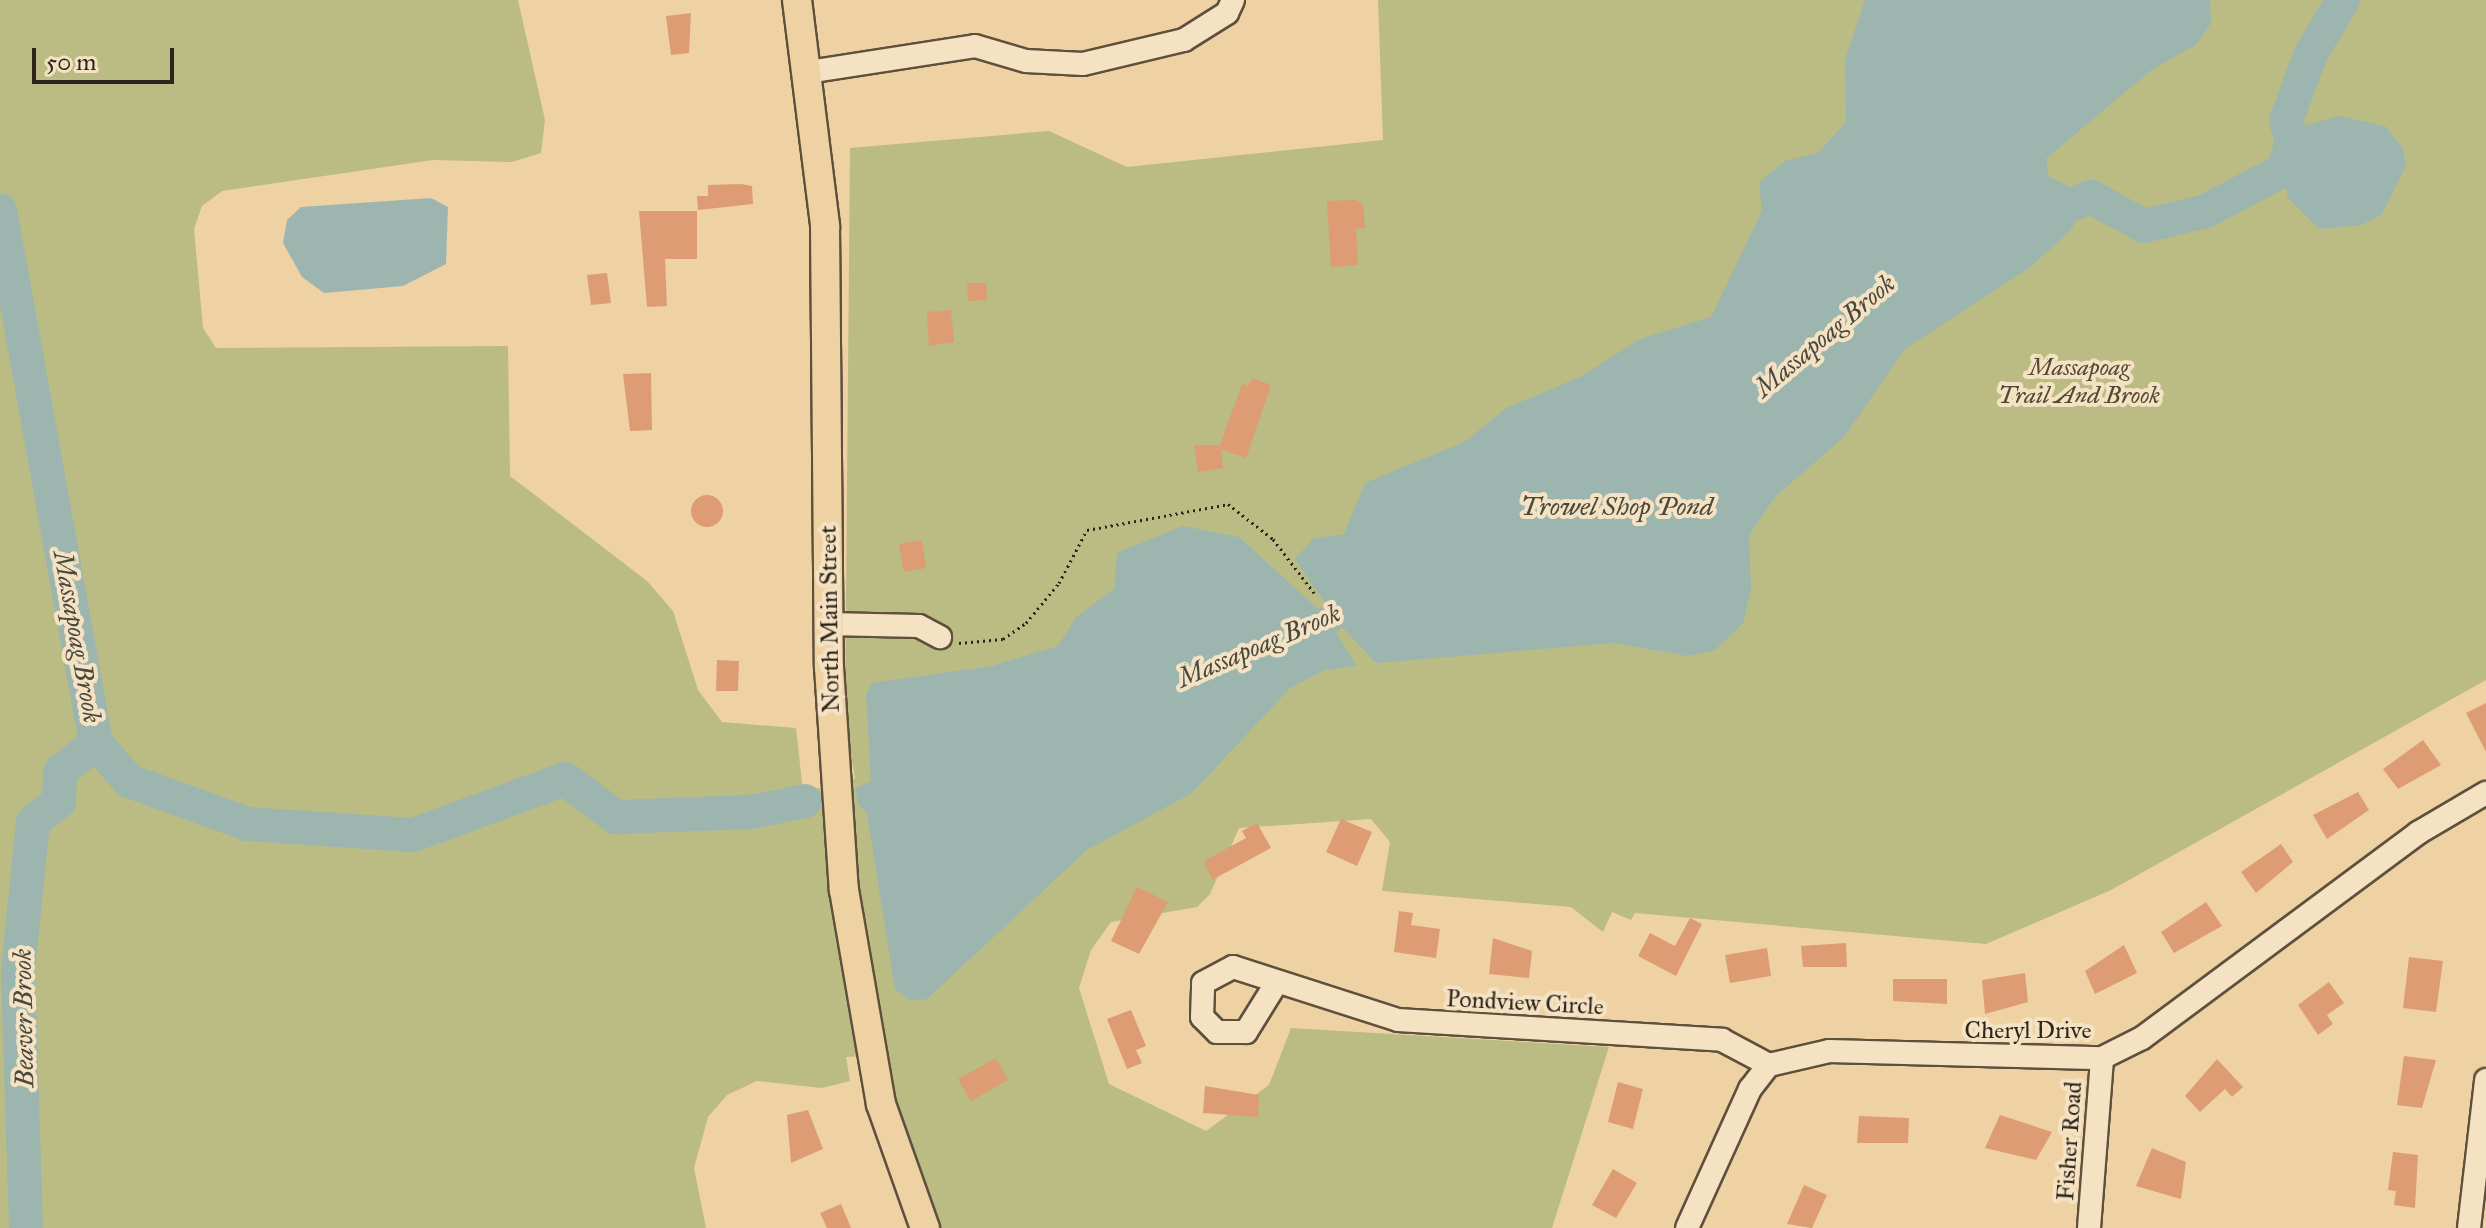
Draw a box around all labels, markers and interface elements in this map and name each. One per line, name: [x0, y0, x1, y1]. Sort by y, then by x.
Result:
scale bar: [36, 32, 178, 82]
text: 50 m: [46, 47, 96, 77]
water label: Massapoag Brook: [1748, 268, 1902, 404]
park label: Massapoag Trail And Brook: [1998, 354, 2160, 410]
water label: Trowel Shop Pond: [1521, 491, 1713, 523]
street label: North Main Street: [814, 525, 846, 713]
water label: Massapoag Brook: [47, 549, 107, 725]
water label: Massapoag Brook: [1173, 598, 1345, 694]
water label: Beaver Brook: [7, 948, 41, 1088]
street label: Pondview Circle: [1445, 984, 1605, 1022]
street label: Cheryl Drive: [1965, 1017, 2091, 1045]
street label: Fisher Road: [2051, 1080, 2089, 1202]

